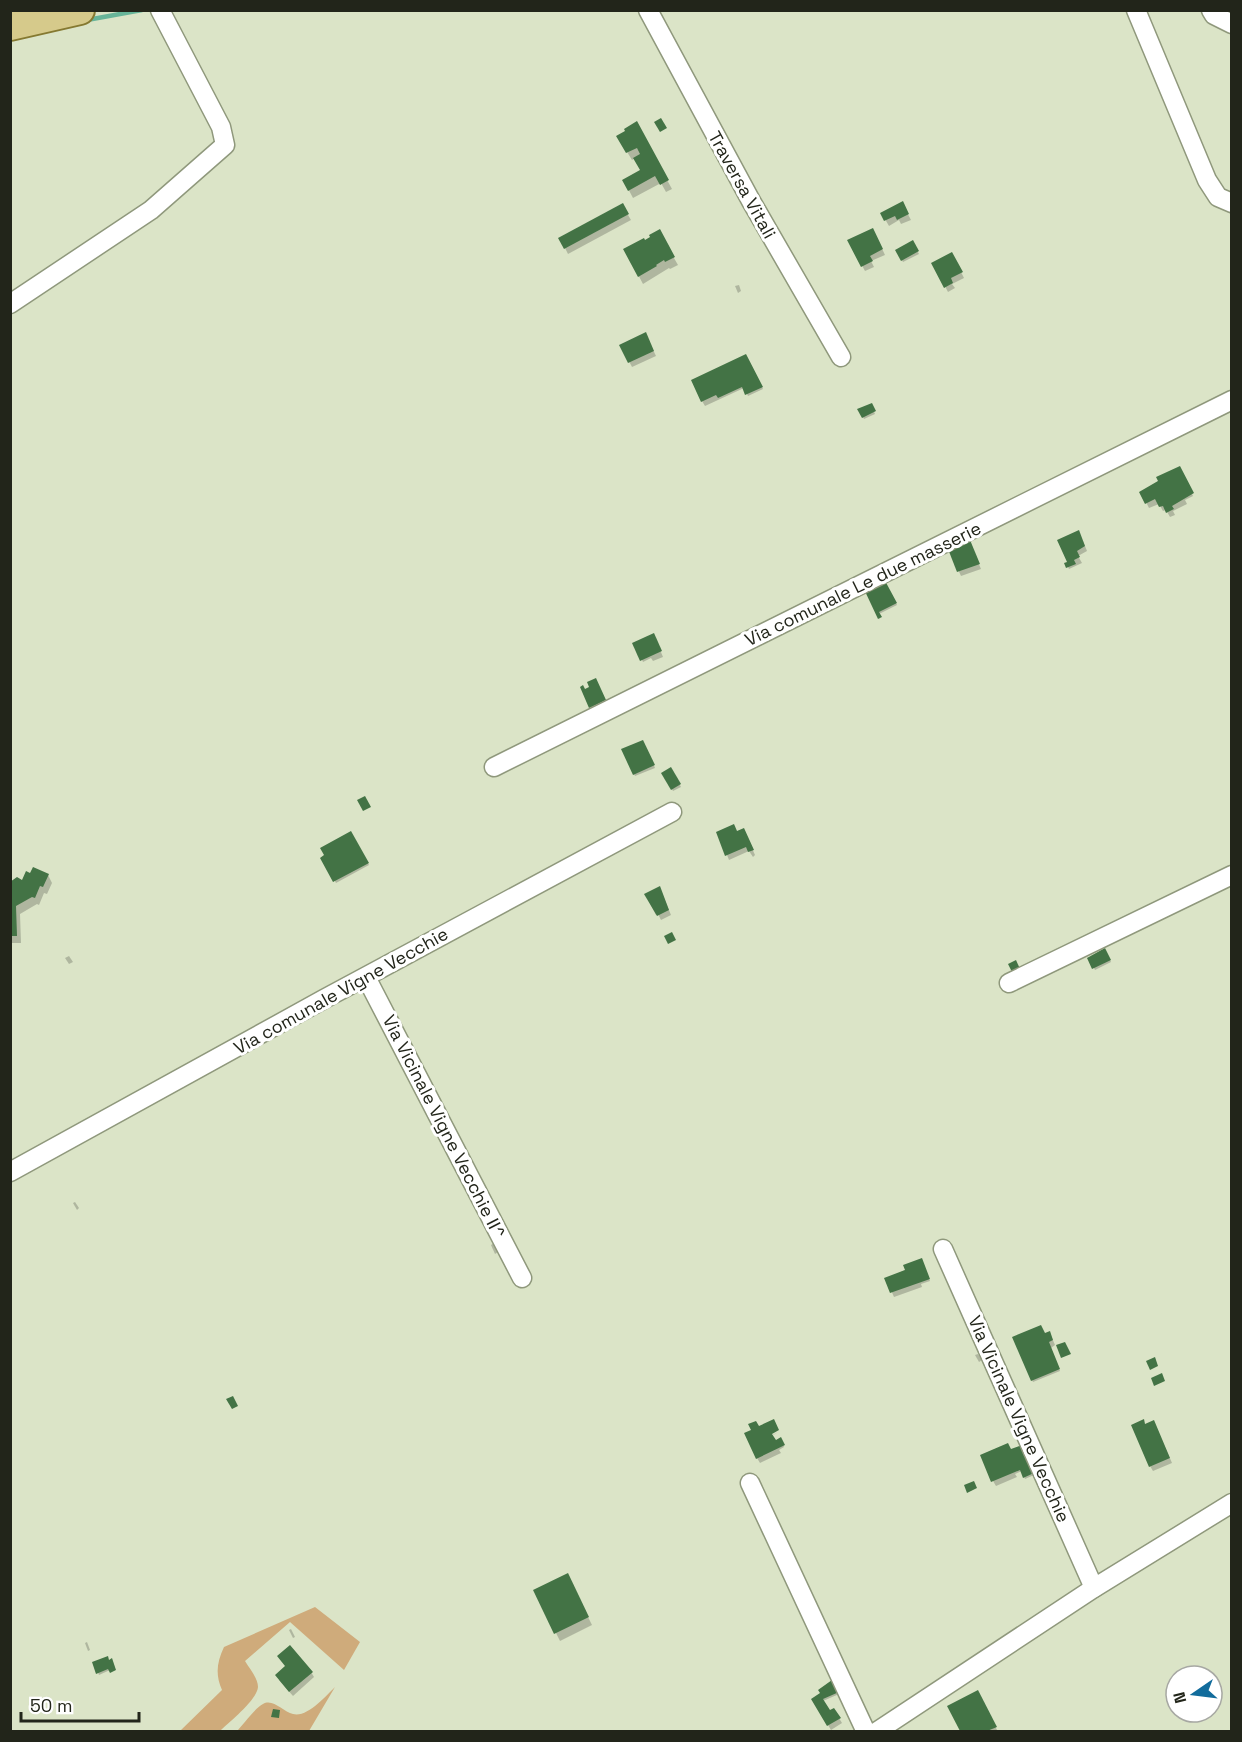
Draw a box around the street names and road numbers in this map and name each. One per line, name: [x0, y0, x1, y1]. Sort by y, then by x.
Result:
street label: Traversa Vitali: [703, 127, 781, 242]
street label: Via comunale Le due masserie: [741, 516, 985, 651]
street label: Via comunale Vigne Vecchie: [230, 922, 452, 1059]
street label: Via Vicinale Vigne Vecchie II^: [378, 1011, 511, 1243]
street label: Via Vicinale Vigne Vecchie: [963, 1312, 1075, 1526]

